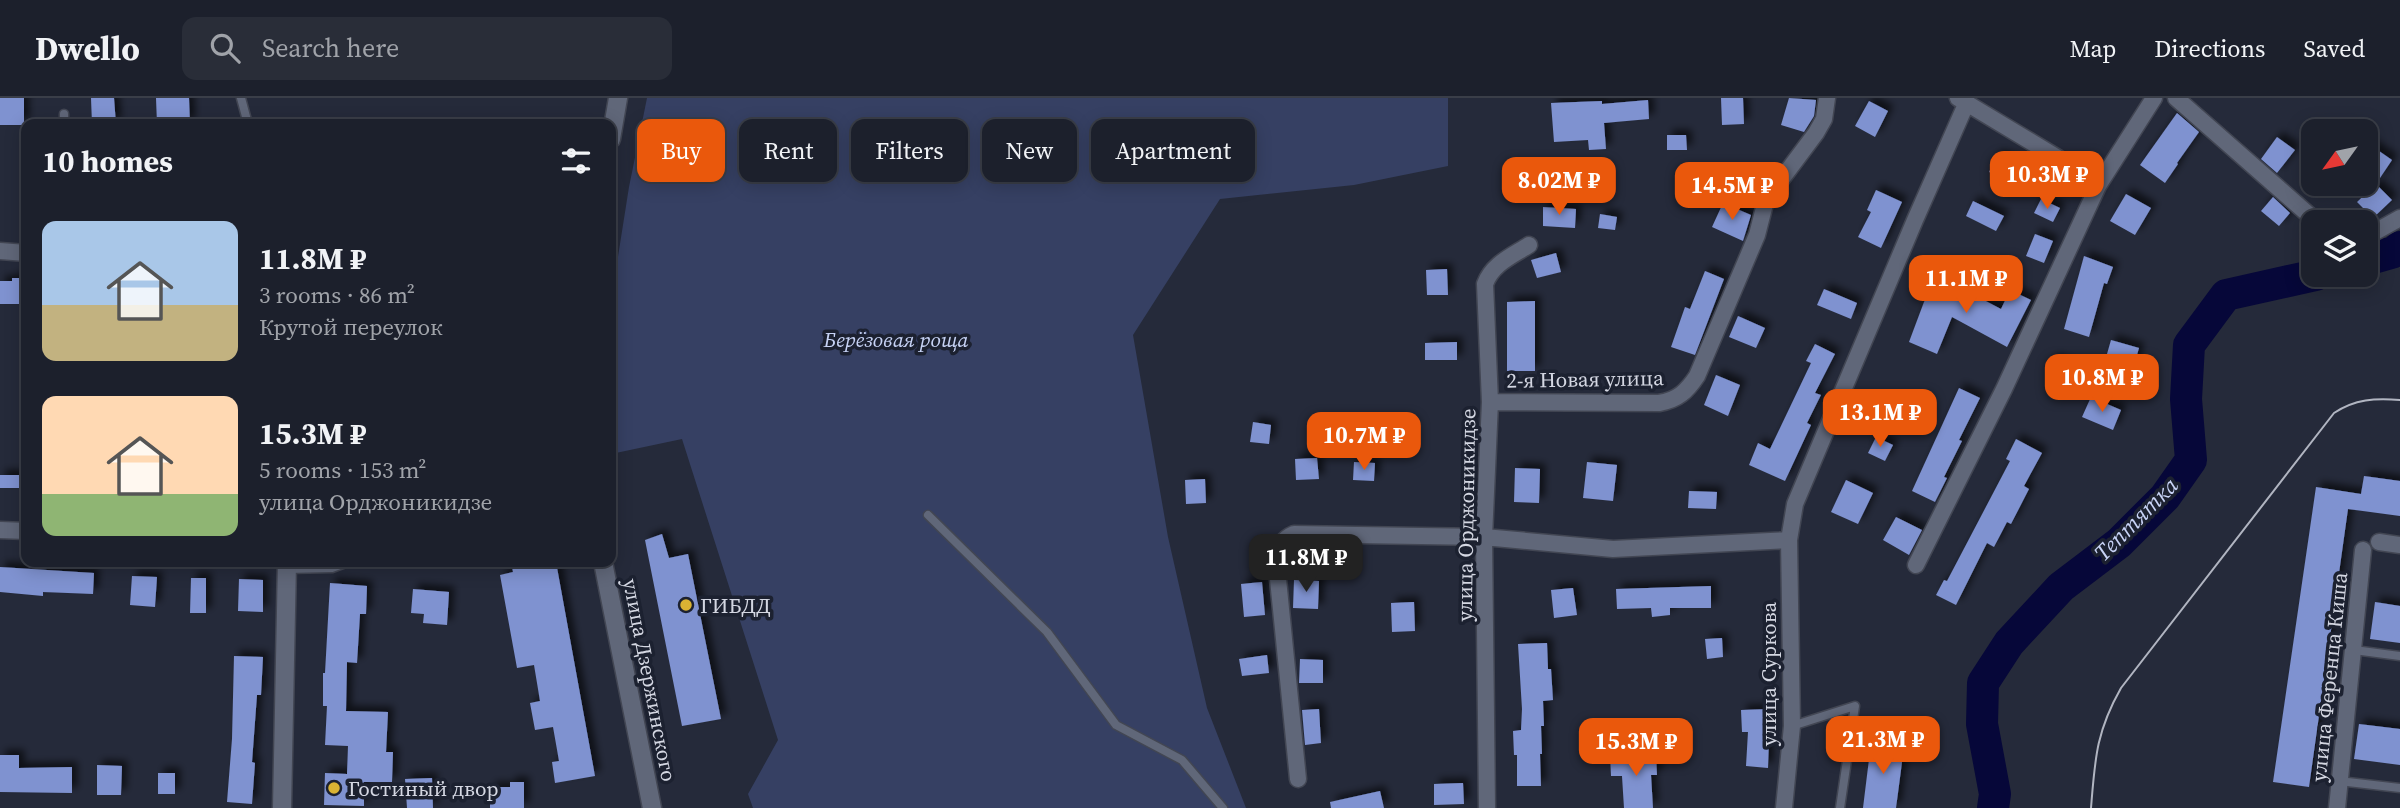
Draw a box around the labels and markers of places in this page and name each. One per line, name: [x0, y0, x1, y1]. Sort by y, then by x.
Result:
pin: 10.3M ₽: [1982, 152, 2112, 211]
pin: 8.02M ₽: [1494, 158, 1624, 217]
pin: 14.5M ₽: [1667, 162, 1797, 222]
pin: 11.1M ₽: [1901, 256, 2031, 315]
pin: 10.8M ₽: [2037, 354, 2167, 414]
pin: 13.1M ₽: [1815, 390, 1945, 449]
pin: 10.7M ₽: [1299, 412, 1429, 472]
pin: 11.8M ₽: [1241, 534, 1371, 594]
place label: ГИБДД: [700, 591, 771, 620]
marker: ГИБДД: [678, 597, 694, 613]
pin: 21.3M ₽: [1818, 716, 1948, 776]
pin: 15.3M ₽: [1571, 718, 1701, 778]
place label: Гостиный двор: [348, 774, 499, 803]
marker: Гостиный двор: [326, 780, 342, 796]

